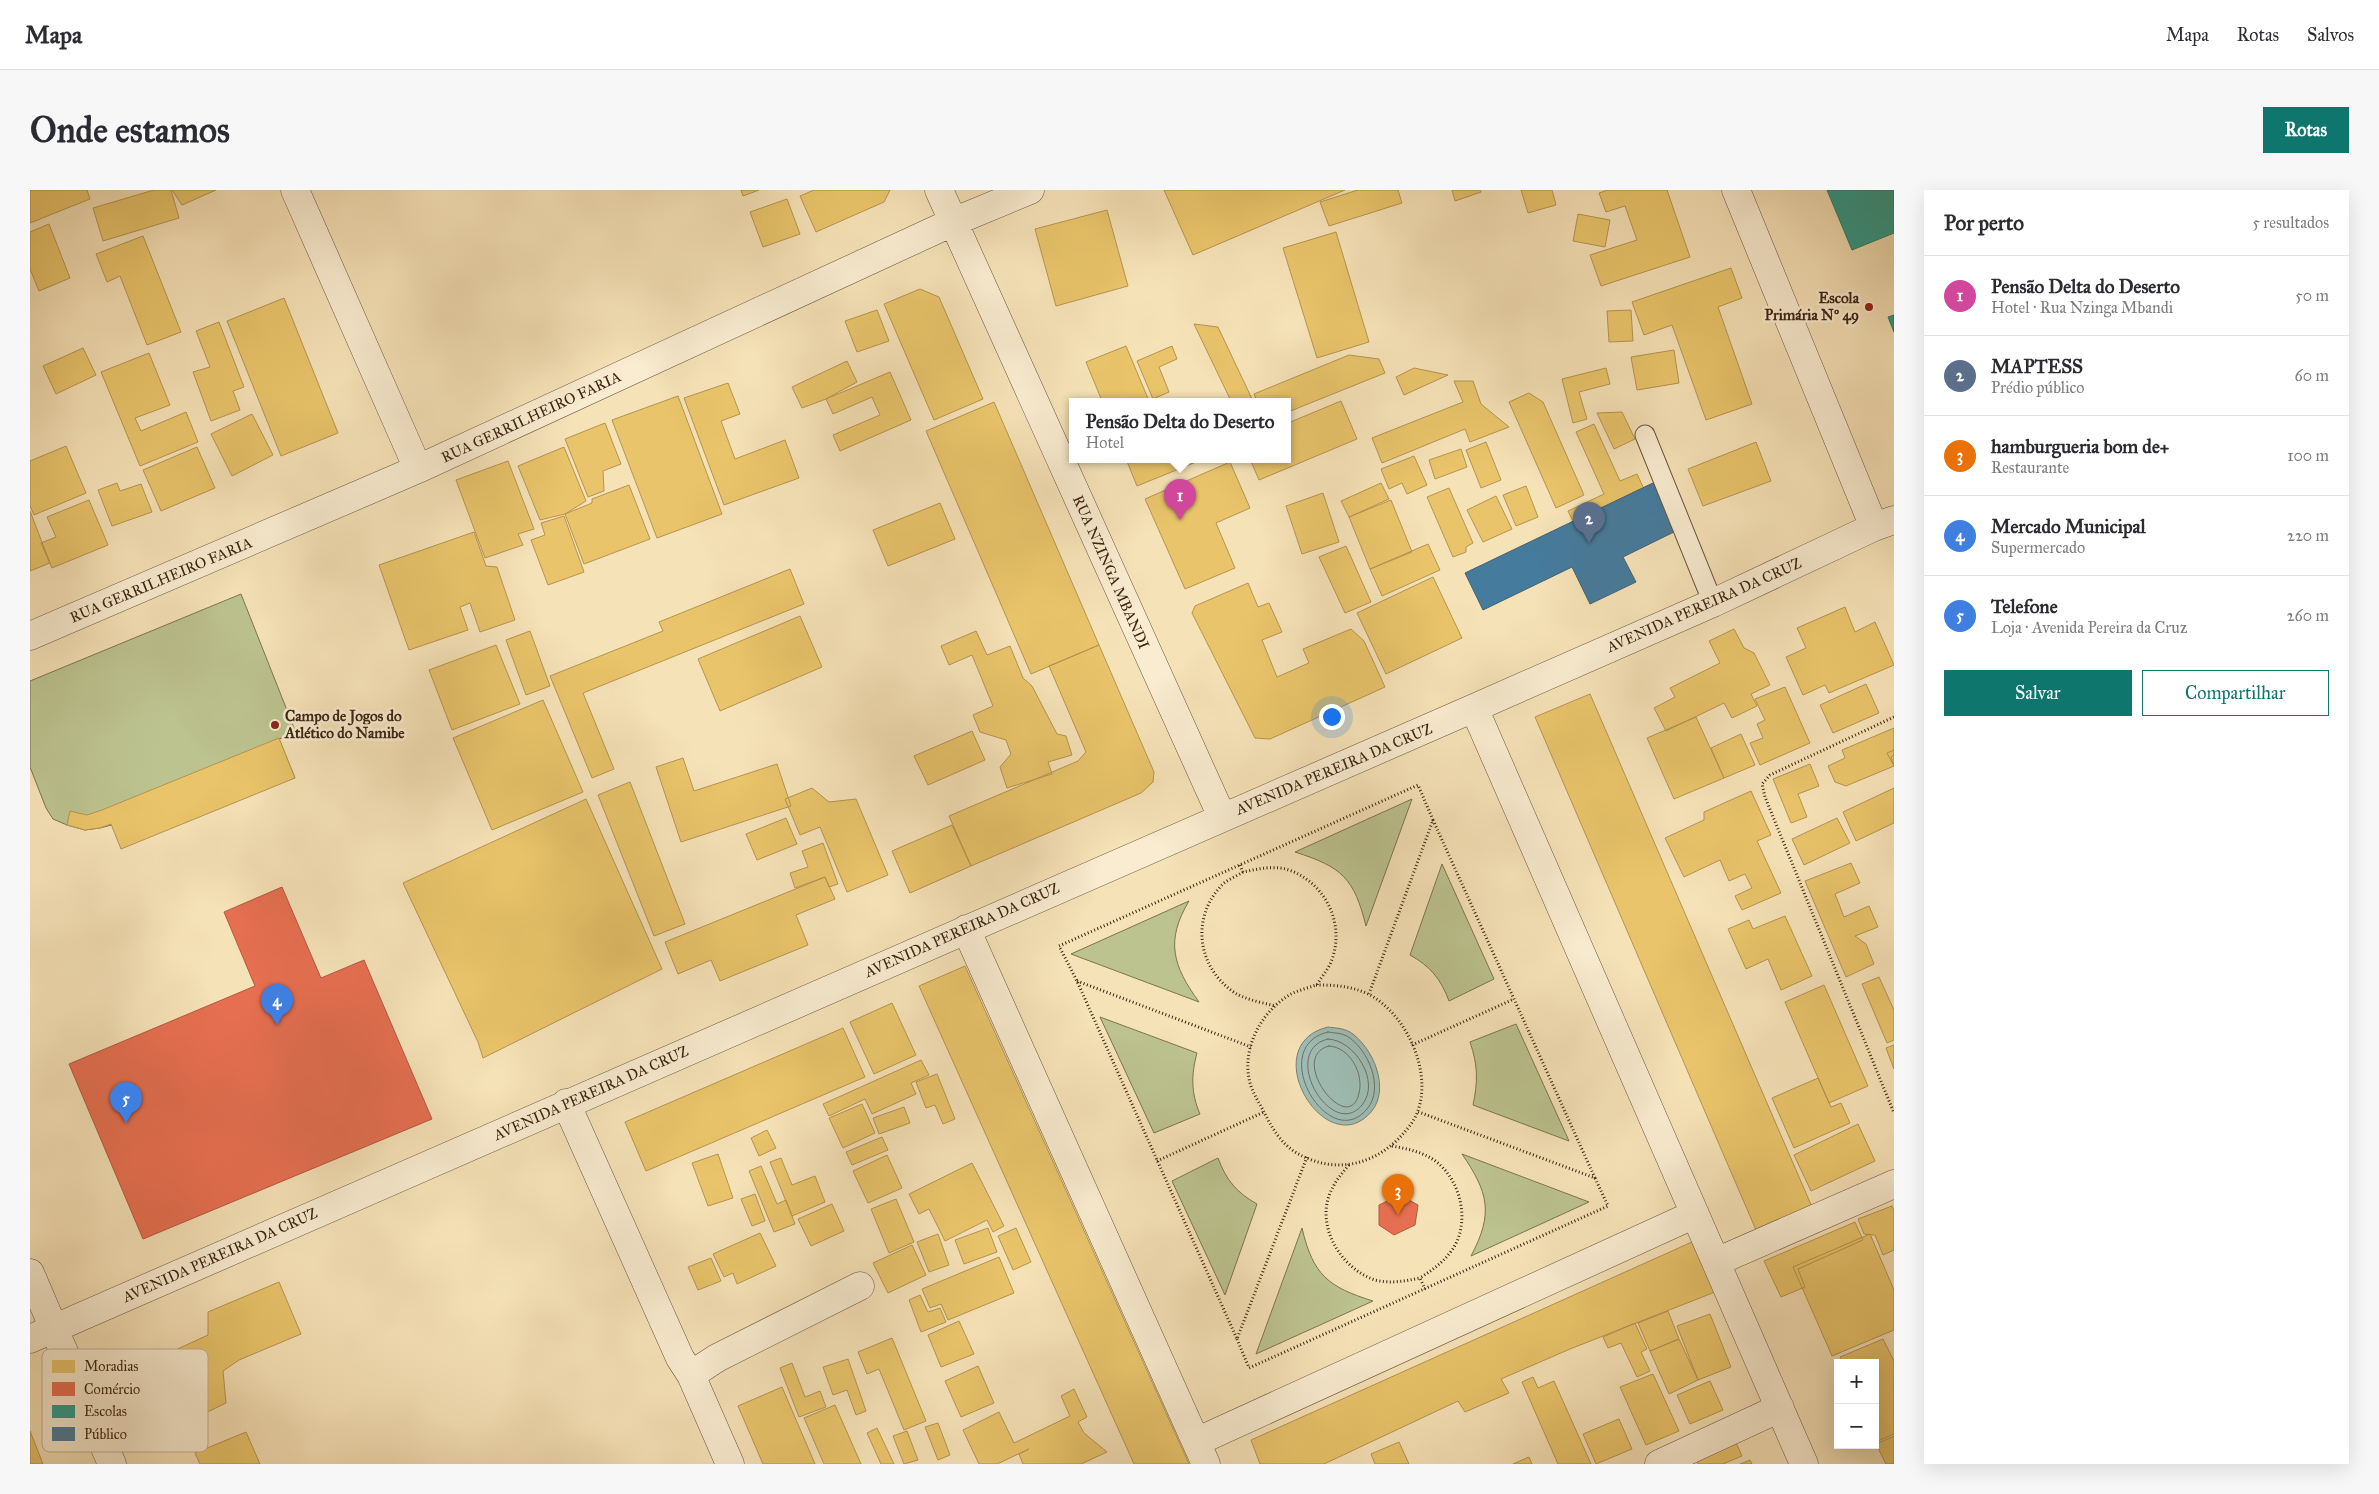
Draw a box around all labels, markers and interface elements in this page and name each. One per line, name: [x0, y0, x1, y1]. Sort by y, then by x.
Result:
text: Mapa: [25, 20, 82, 50]
text: Mapa: [2166, 24, 2209, 46]
text: Rotas: [2237, 24, 2279, 46]
text: Salvos: [2307, 24, 2354, 46]
button: Rotas: [2263, 107, 2349, 153]
text: Onde estamos: [30, 109, 230, 152]
text: Por perto: [1944, 210, 2024, 236]
text: 5 resultados: [2252, 213, 2329, 232]
text: Pensão Delta do Deserto: [1991, 275, 2180, 298]
text: 1: [1957, 286, 1963, 305]
text: 50 m: [2295, 286, 2329, 305]
place label: Escola Primária Nº 49: [1765, 289, 1860, 325]
text: Hotel · Rua Nzinga Mbandi: [1991, 298, 2173, 317]
marker: Escola Primária Nº 49: [1863, 301, 1875, 313]
text: MAPTESS: [1991, 355, 2083, 378]
text: 2: [1956, 366, 1964, 385]
text: 60 m: [2295, 366, 2329, 385]
street label: RUA GERRILHEIRO FARIA: [438, 367, 624, 467]
text: Prédio público: [1991, 378, 2084, 397]
popup: [1069, 398, 1291, 463]
text: Pensão Delta do Deserto: [1086, 410, 1274, 433]
text: Hotel: [1086, 433, 1124, 452]
text: hamburgueria bom de+: [1991, 435, 2169, 458]
text: 3: [1957, 446, 1963, 465]
text: 100 m: [2287, 446, 2329, 465]
text: Restaurante: [1991, 458, 2069, 477]
pin: 1: [1164, 479, 1196, 520]
street label: RUA NZINGA MBANDI: [1069, 492, 1153, 652]
pin: 2: [1573, 502, 1605, 543]
text: Mercado Municipal: [1991, 515, 2146, 538]
text: 4: [1956, 526, 1964, 545]
text: 220 m: [2287, 526, 2329, 545]
street label: RUA GERRILHEIRO FARIA: [67, 533, 255, 627]
text: Supermercado: [1991, 538, 2085, 557]
street label: AVENIDA PEREIRA DA CRUZ: [1603, 554, 1804, 657]
text: Telefone: [1991, 595, 2058, 618]
text: 5: [1956, 606, 1964, 625]
text: 260 m: [2287, 606, 2329, 625]
text: Loja · Avenida Pereira da Cruz: [1991, 618, 2187, 637]
button: Salvar: [1944, 670, 2132, 716]
button: Compartilhar: [2142, 670, 2329, 716]
your location: [1319, 704, 1345, 730]
place label: Campo de Jogos do Atlético do Namibe: [284, 707, 405, 742]
marker: Campo de Jogos do Atlético do Namibe: [269, 719, 281, 731]
street label: AVENIDA PEREIRA DA CRUZ: [1232, 719, 1435, 819]
street label: AVENIDA PEREIRA DA CRUZ: [861, 879, 1062, 982]
pin: 4: [261, 984, 293, 1025]
street label: AVENIDA PEREIRA DA CRUZ: [490, 1042, 691, 1145]
pin: 5: [110, 1082, 142, 1123]
pin: 3: [1382, 1174, 1414, 1215]
street label: AVENIDA PEREIRA DA CRUZ: [119, 1204, 320, 1307]
legend: [42, 1349, 208, 1452]
text: Moradias: [84, 1358, 138, 1375]
map controls: [1834, 1359, 1879, 1449]
button: +: [1834, 1359, 1879, 1404]
text: Comércio: [84, 1381, 140, 1398]
text: Escolas: [84, 1403, 127, 1420]
button: −: [1834, 1404, 1879, 1449]
text: Público: [84, 1426, 127, 1443]

